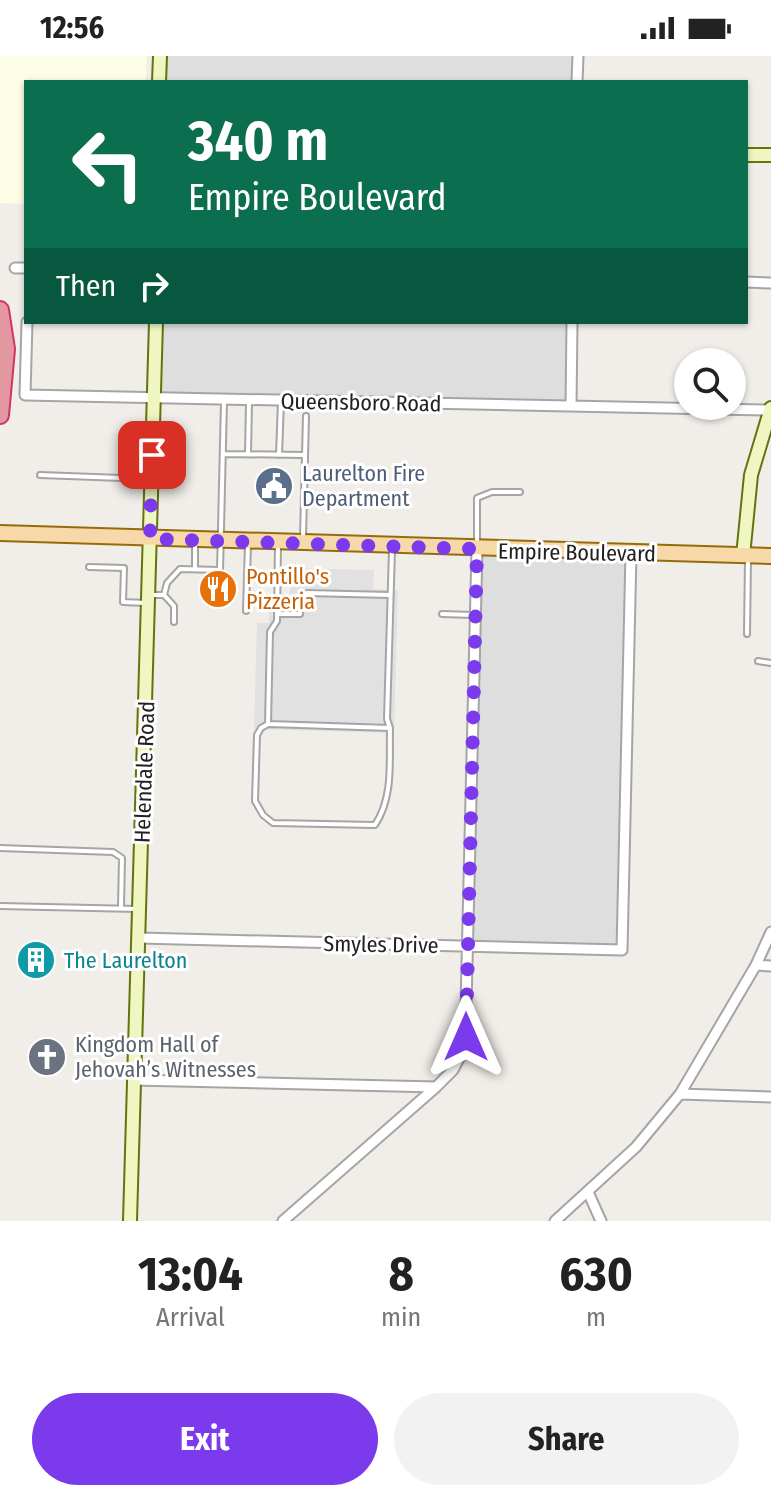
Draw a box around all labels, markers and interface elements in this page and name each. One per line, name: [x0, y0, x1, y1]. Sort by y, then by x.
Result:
text: 12:56: [40, 10, 104, 46]
text: 340 m: [188, 108, 328, 175]
icon: left: [56, 112, 160, 216]
text: Empire Boulevard: [188, 176, 447, 220]
icon: right: [132, 264, 176, 308]
text: Then: [56, 268, 116, 304]
map controls: [674, 348, 746, 420]
button: search: [674, 348, 746, 420]
street label: Queensboro Road: [280, 388, 442, 417]
pin: [118, 421, 186, 489]
icon: arrive: [130, 433, 174, 477]
place label: Laurelton Fire Department: [302, 460, 425, 512]
public building icon: Laurelton Fire Department: [253, 465, 295, 507]
street label: Empire Boulevard: [498, 538, 656, 567]
place label: Pontillo's Pizzeria: [246, 563, 329, 615]
restaurant icon: Pontillo's Pizzeria: [197, 568, 239, 610]
street label: Helendale Road: [129, 701, 160, 843]
street label: Smyles Drive: [323, 930, 439, 959]
building icon: The Laurelton: [15, 939, 57, 981]
place label: The Laurelton: [64, 947, 187, 974]
position arrow: [424, 995, 508, 1079]
place label: Kingdom Hall of Jehovah’s Witnesses: [75, 1031, 256, 1083]
church icon: Kingdom Hall of Jehovah’s Witnesses: [26, 1036, 68, 1078]
text: 13:04: [138, 1245, 243, 1303]
text: 8: [388, 1245, 414, 1303]
text: 630: [559, 1245, 633, 1303]
text: Arrival: [156, 1302, 225, 1333]
text: min: [381, 1302, 421, 1333]
text: m: [586, 1302, 606, 1333]
button: Exit: [32, 1393, 378, 1485]
button: Share: [394, 1393, 739, 1485]

